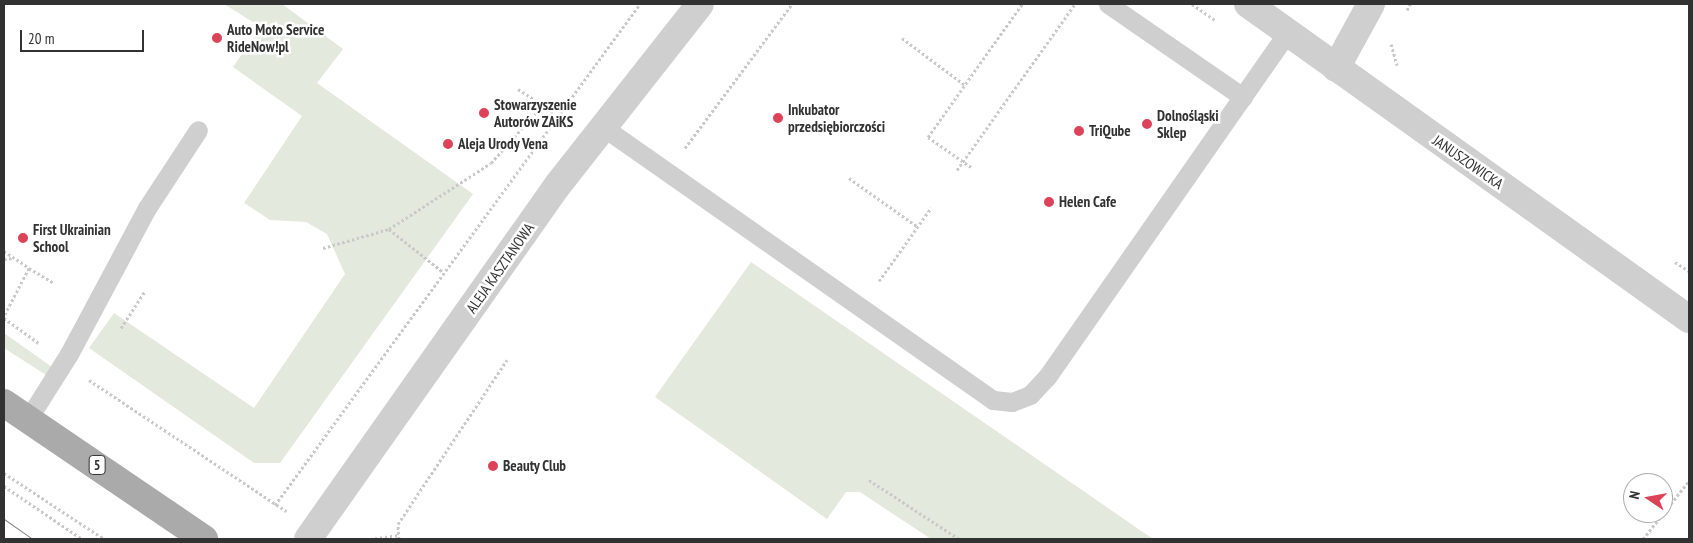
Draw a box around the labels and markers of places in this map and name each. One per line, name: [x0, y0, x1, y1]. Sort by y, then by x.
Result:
place label: Auto Moto Service RideNow!pl: [227, 20, 324, 55]
marker: Auto Moto Service RideNow!pl: [211, 32, 223, 44]
place label: Stowarzyszenie Autorów ZAiKS: [494, 95, 577, 130]
place label: Inkubator przedsiębiorczości: [788, 100, 885, 135]
place label: Dolnośląski Sklep: [1157, 106, 1219, 141]
marker: Stowarzyszenie Autorów ZAiKS: [478, 107, 490, 119]
marker: Inkubator przedsiębiorczości: [772, 112, 784, 124]
marker: Dolnośląski Sklep: [1141, 118, 1153, 130]
place label: TriQube: [1089, 122, 1131, 140]
marker: TriQube: [1073, 125, 1085, 137]
place label: Aleja Urody Vena: [458, 135, 549, 153]
marker: Aleja Urody Vena: [442, 138, 454, 150]
place label: Helen Cafe: [1059, 193, 1117, 211]
marker: Helen Cafe: [1043, 196, 1055, 208]
place label: First Ukrainian School: [33, 220, 111, 255]
marker: First Ukrainian School: [17, 232, 29, 244]
place label: Beauty Club: [503, 457, 567, 475]
marker: Beauty Club: [487, 460, 499, 472]

